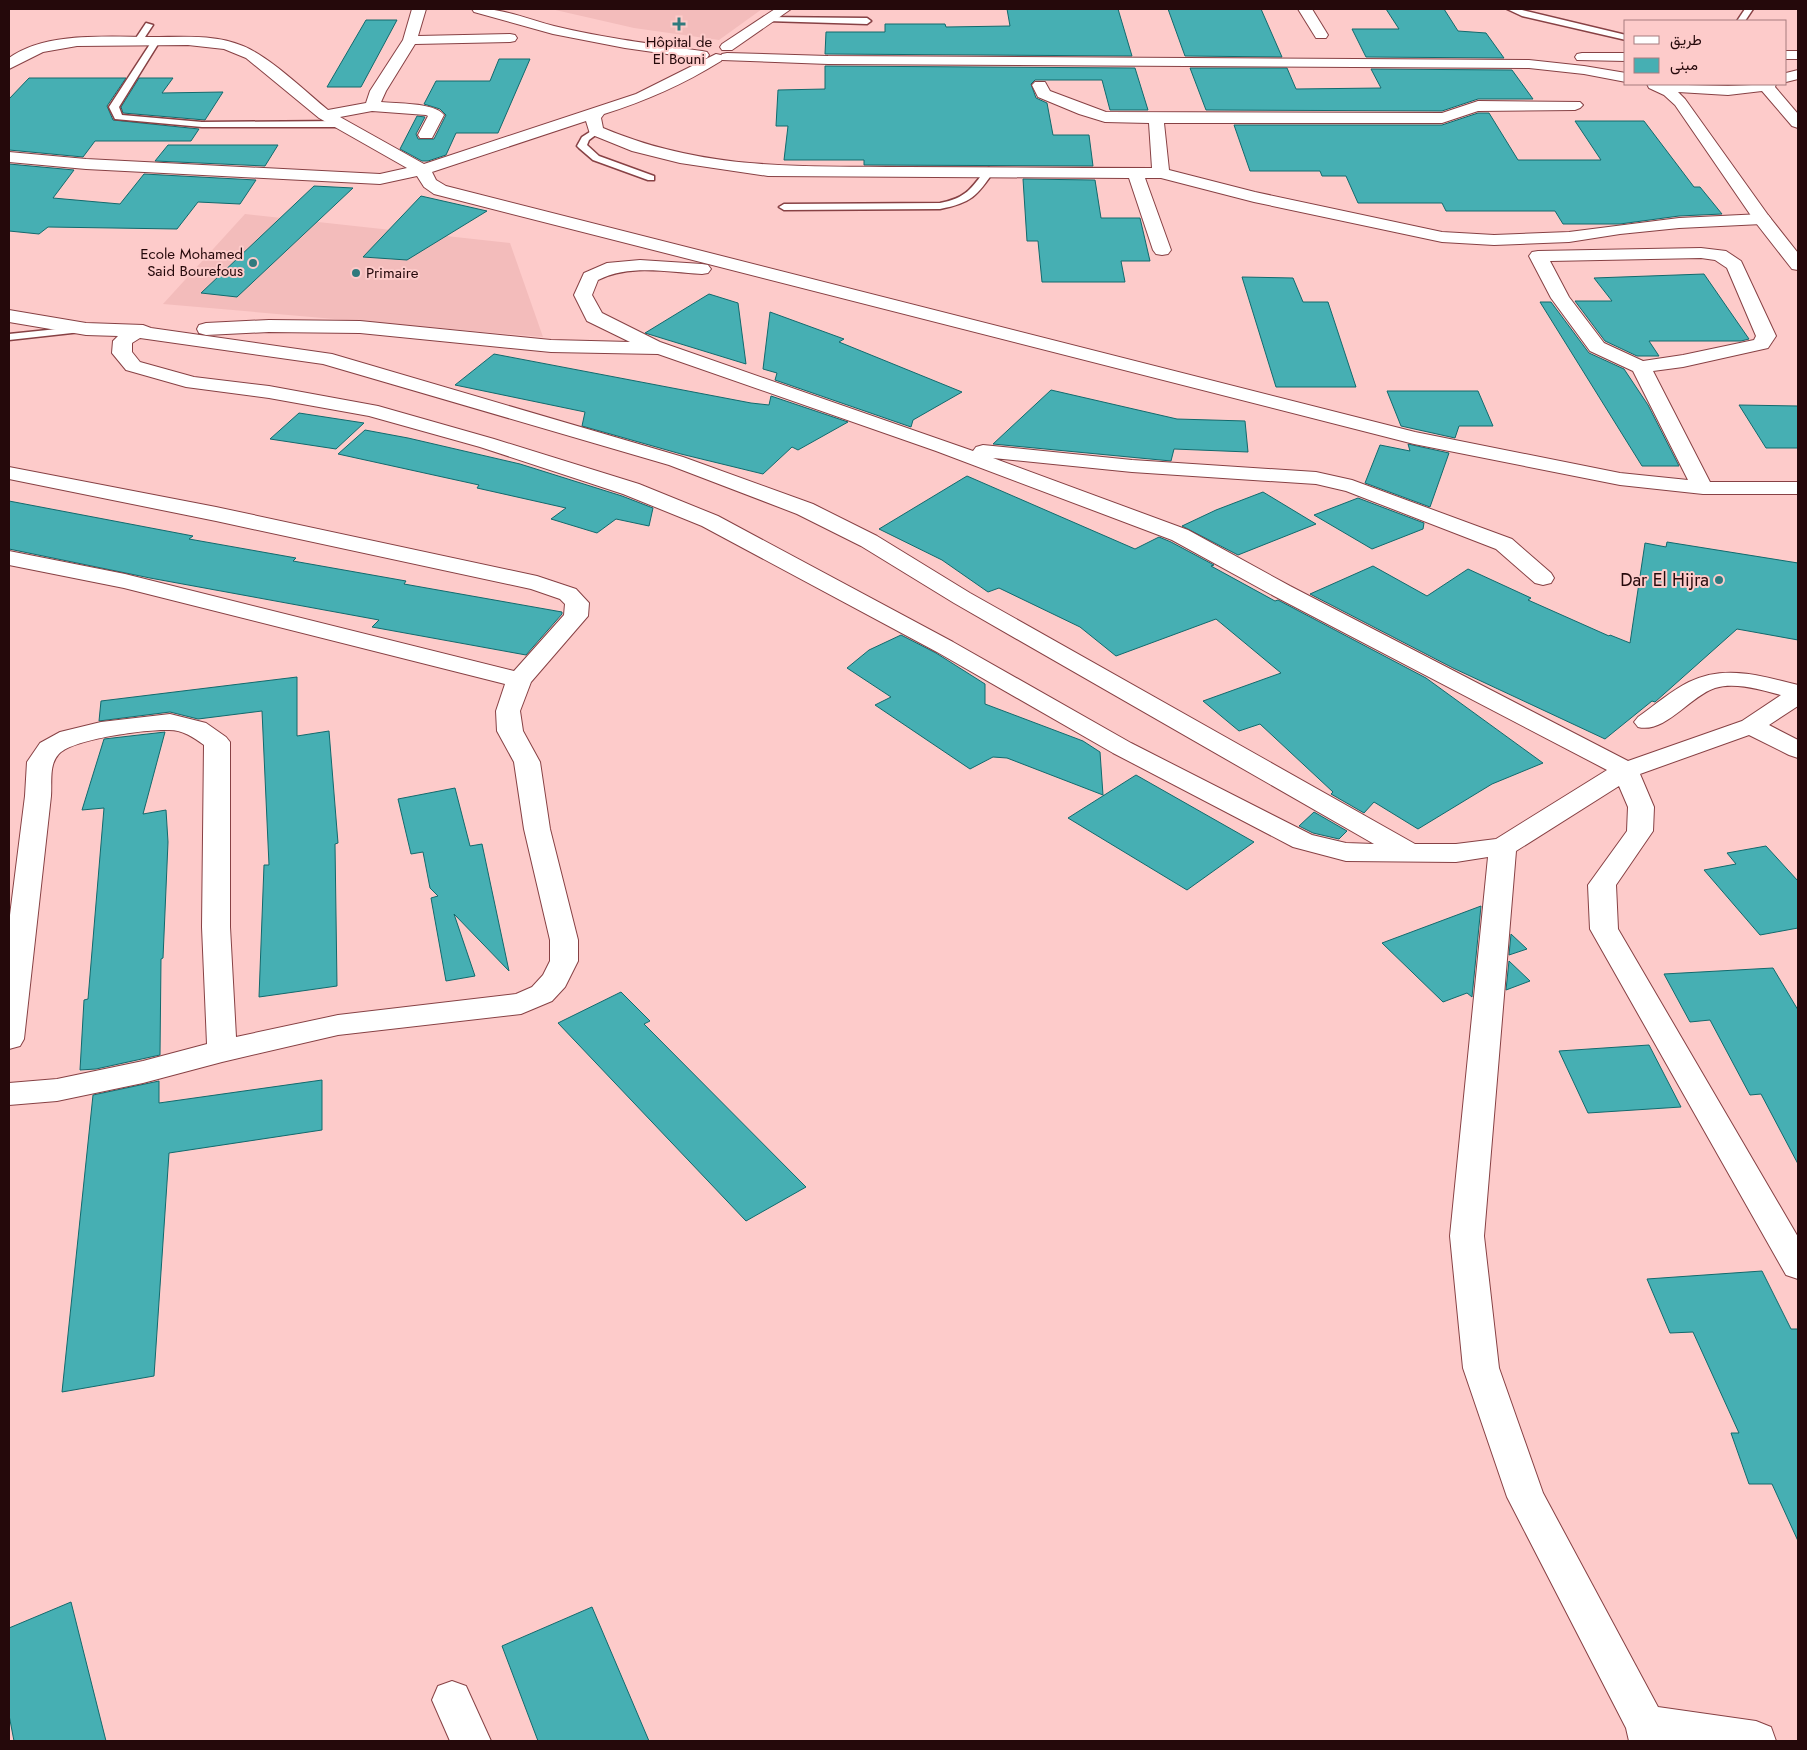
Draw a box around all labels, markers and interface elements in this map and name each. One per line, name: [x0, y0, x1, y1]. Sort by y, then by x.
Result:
marker: Hôpital de El Bouni: [672, 17, 686, 31]
legend: [1624, 20, 1787, 85]
text: طريق: [1670, 29, 1702, 51]
place label: Hôpital de El Bouni: [646, 31, 712, 70]
text: مبنى: [1670, 54, 1698, 76]
place label: Ecole Mohamed Said Bourefous: [140, 243, 243, 282]
marker: Ecole Mohamed Said Bourefous: [247, 257, 259, 269]
place label: Primaire: [366, 262, 419, 284]
marker: Primaire: [350, 267, 362, 279]
place label: Dar El Hijra: [1620, 567, 1709, 593]
marker: Dar El Hijra: [1713, 574, 1725, 586]

